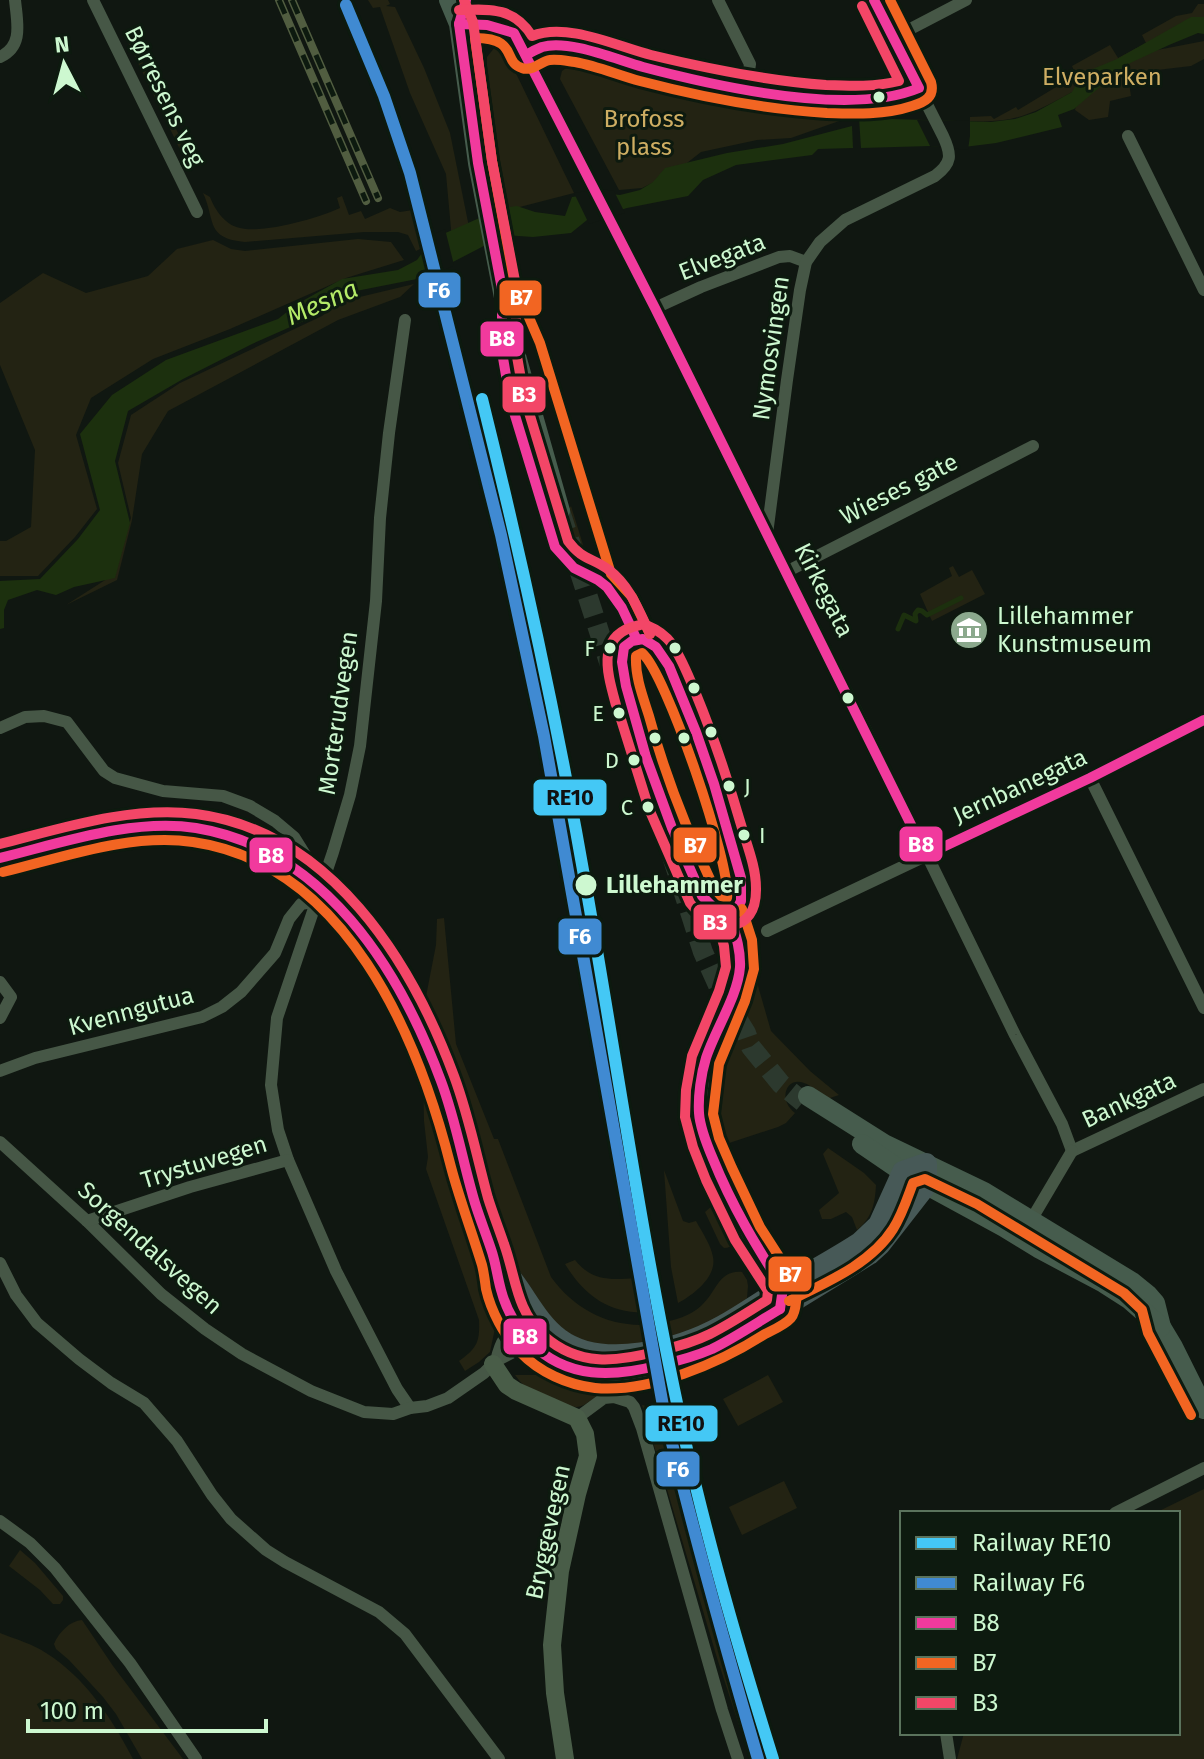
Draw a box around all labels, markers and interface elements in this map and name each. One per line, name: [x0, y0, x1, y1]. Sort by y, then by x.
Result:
street label: Børresens veg: [119, 21, 211, 171]
north arrow: [24, 24, 104, 104]
text: N: [53, 30, 71, 59]
park label: Elveparken: [1042, 63, 1162, 91]
unlabelled marker: [871, 89, 887, 105]
park label: Brofoss plass: [603, 105, 685, 161]
street label: Elvegata: [675, 228, 769, 286]
line badge: F6: [417, 271, 462, 309]
water label: Mesna: [281, 273, 363, 332]
street label: Nymosvingen: [747, 274, 795, 422]
text: F6: [428, 277, 450, 304]
line badge: B7: [498, 279, 543, 317]
text: B7: [509, 284, 533, 311]
line badge: B8: [479, 320, 525, 358]
text: B8: [489, 325, 515, 352]
line badge: B3: [501, 375, 547, 414]
text: B3: [511, 381, 537, 408]
street label: Wieses gate: [836, 447, 962, 531]
street label: Kirkegata: [788, 538, 860, 642]
place label: Lillehammer Kunstmuseum: [997, 602, 1152, 658]
museum icon: Lillehammer Kunstmuseum: [948, 609, 990, 651]
street label: Morterudvegen: [313, 629, 363, 797]
place label: F: [584, 635, 595, 662]
marker: F: [602, 640, 618, 656]
unlabelled marker: [667, 640, 683, 656]
unlabelled marker: [686, 680, 702, 696]
unlabelled marker: [840, 690, 856, 706]
place label: E: [592, 700, 604, 727]
marker: E: [611, 705, 627, 721]
unlabelled marker: [703, 724, 719, 740]
unlabelled marker: [647, 730, 663, 746]
unlabelled marker: [676, 730, 692, 746]
street label: Jernbanegata: [949, 743, 1091, 829]
place label: D: [605, 747, 619, 774]
marker: D: [626, 752, 642, 768]
place label: J: [744, 773, 751, 800]
line badge: RE10: [532, 778, 608, 817]
marker: J: [721, 778, 737, 794]
text: RE10: [546, 784, 594, 811]
place label: C: [621, 794, 633, 821]
marker: C: [640, 799, 656, 815]
place label: I: [759, 822, 766, 849]
line badge: B8: [898, 825, 944, 863]
line badge: B7: [672, 826, 718, 864]
marker: I: [736, 827, 752, 843]
text: B8: [908, 831, 934, 858]
text: B7: [683, 832, 707, 859]
line badge: B8: [248, 836, 294, 874]
text: B8: [258, 842, 284, 869]
place label: Lillehammer: [606, 871, 743, 899]
marker: Lillehammer: [573, 872, 599, 898]
line badge: B3: [692, 903, 738, 941]
text: B3: [702, 909, 728, 936]
line badge: F6: [557, 917, 603, 956]
text: F6: [569, 923, 591, 950]
street label: Kvenngutua: [65, 981, 197, 1041]
street label: Bankgata: [1078, 1066, 1180, 1134]
street label: Trystuvegen: [138, 1130, 270, 1194]
street label: Sorgendalsvegen: [72, 1176, 228, 1320]
line badge: B7: [767, 1255, 813, 1293]
text: B7: [778, 1261, 802, 1288]
line badge: B8: [502, 1317, 548, 1356]
text: B8: [512, 1323, 538, 1350]
line badge: RE10: [644, 1404, 719, 1443]
text: RE10: [657, 1410, 705, 1437]
line badge: F6: [655, 1450, 701, 1488]
text: F6: [667, 1456, 689, 1483]
street label: Bryggevegen: [520, 1462, 576, 1602]
legend: [900, 1511, 1180, 1735]
text: Railway RE10: [972, 1529, 1112, 1557]
text: Railway F6: [972, 1569, 1085, 1597]
text: B8: [972, 1609, 1000, 1637]
text: B7: [972, 1649, 997, 1677]
scale bar: [28, 1683, 266, 1733]
text: B3: [972, 1689, 999, 1717]
text: 100 m: [40, 1697, 104, 1725]

